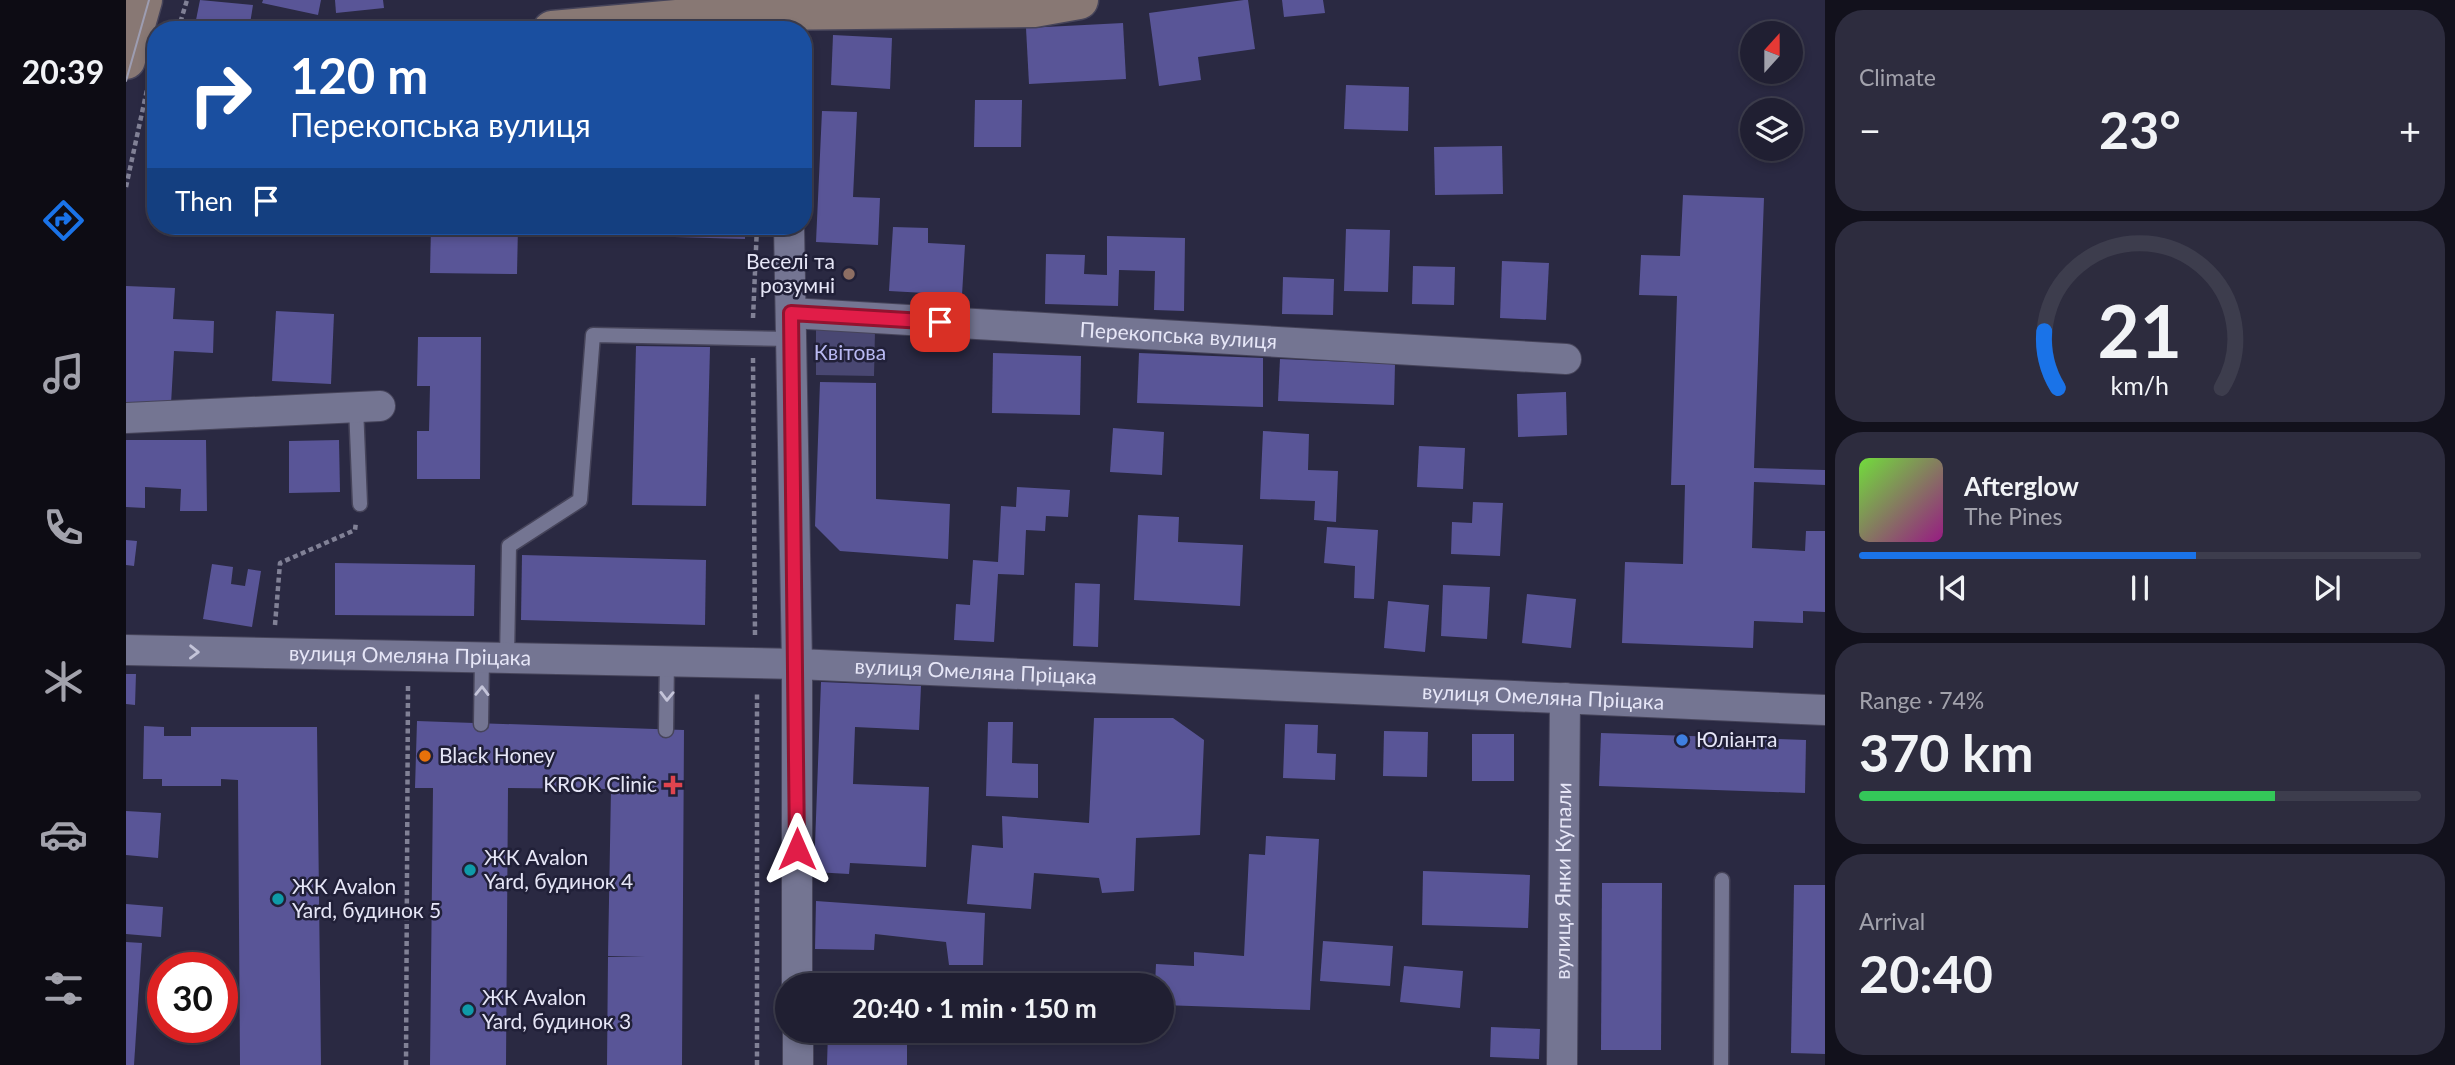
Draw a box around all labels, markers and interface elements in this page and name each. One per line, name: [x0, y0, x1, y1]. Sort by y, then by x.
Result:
north arrow: [1740, 21, 1802, 84]
map controls: [1740, 21, 1803, 161]
text: 120 m: [290, 46, 428, 104]
icon: right: [175, 49, 266, 140]
text: 20:39: [22, 52, 104, 91]
text: Climate: [1859, 63, 1936, 91]
button: layers: [1740, 98, 1803, 161]
text: 23°: [2099, 98, 2181, 160]
text: Перекопська вулиця: [290, 105, 591, 144]
text: −: [1859, 107, 1881, 153]
text: +: [2399, 107, 2421, 153]
icon: arrive: [247, 182, 285, 220]
text: Then: [175, 185, 233, 217]
icon: directions: [39, 196, 88, 245]
place label: Веселі та розумні: [746, 248, 835, 297]
marker: Веселі та розумні: [841, 266, 857, 282]
text: 21: [2098, 286, 2182, 374]
pin: [910, 292, 970, 352]
icon: arrive: [921, 303, 959, 341]
street label: Перекопська вулиця: [1079, 316, 1278, 353]
park label: Квітова: [814, 339, 886, 364]
icon: music: [39, 349, 88, 398]
text: km/h: [2111, 369, 2169, 399]
text: Afterglow: [1964, 470, 2079, 502]
text: The Pines: [1964, 502, 2062, 530]
icon: phone: [39, 503, 88, 552]
icon: previous: [1934, 569, 1972, 607]
icon: pause: [2121, 569, 2159, 607]
icon: next: [2308, 569, 2346, 607]
street label: вулиця Омеляна Пріцака: [289, 639, 531, 669]
one-way arrow: [189, 644, 200, 660]
street label: вулиця Омеляна Пріцака: [854, 653, 1097, 688]
icon: climate: [39, 657, 88, 706]
street label: вулиця Омеляна Пріцака: [1422, 678, 1665, 714]
one-way arrow: [474, 685, 490, 696]
text: Range · 74%: [1859, 686, 1984, 714]
one-way arrow: [659, 690, 674, 701]
text: 370 km: [1859, 721, 2033, 783]
place label: Юліанта: [1696, 726, 1778, 751]
marker: Юліанта: [1674, 732, 1690, 748]
place label: Black Honey: [439, 742, 555, 767]
marker: Black Honey: [417, 748, 433, 764]
place label: KROK Clinic: [543, 771, 657, 796]
marker: KROK Clinic: [663, 775, 683, 795]
street label: вулиця Янки Купали: [1549, 782, 1575, 980]
icon: car: [39, 810, 88, 859]
position arrow: [760, 812, 834, 886]
place label: ЖК Avalon Yard, будинок 4: [484, 844, 633, 893]
marker: ЖК Avalon Yard, будинок 4: [462, 862, 478, 878]
place label: ЖК Avalon Yard, будинок 5: [292, 873, 441, 922]
marker: ЖК Avalon Yard, будинок 5: [270, 891, 286, 907]
text: Arrival: [1859, 907, 1925, 935]
text: 20:40: [1859, 942, 1993, 1004]
speed limit sign: 30: [147, 952, 238, 1043]
icon: filters: [39, 964, 88, 1013]
place label: ЖК Avalon Yard, будинок 3: [482, 984, 631, 1033]
text: 20:40 · 1 min · 150 m: [852, 992, 1097, 1024]
marker: ЖК Avalon Yard, будинок 3: [460, 1002, 476, 1018]

